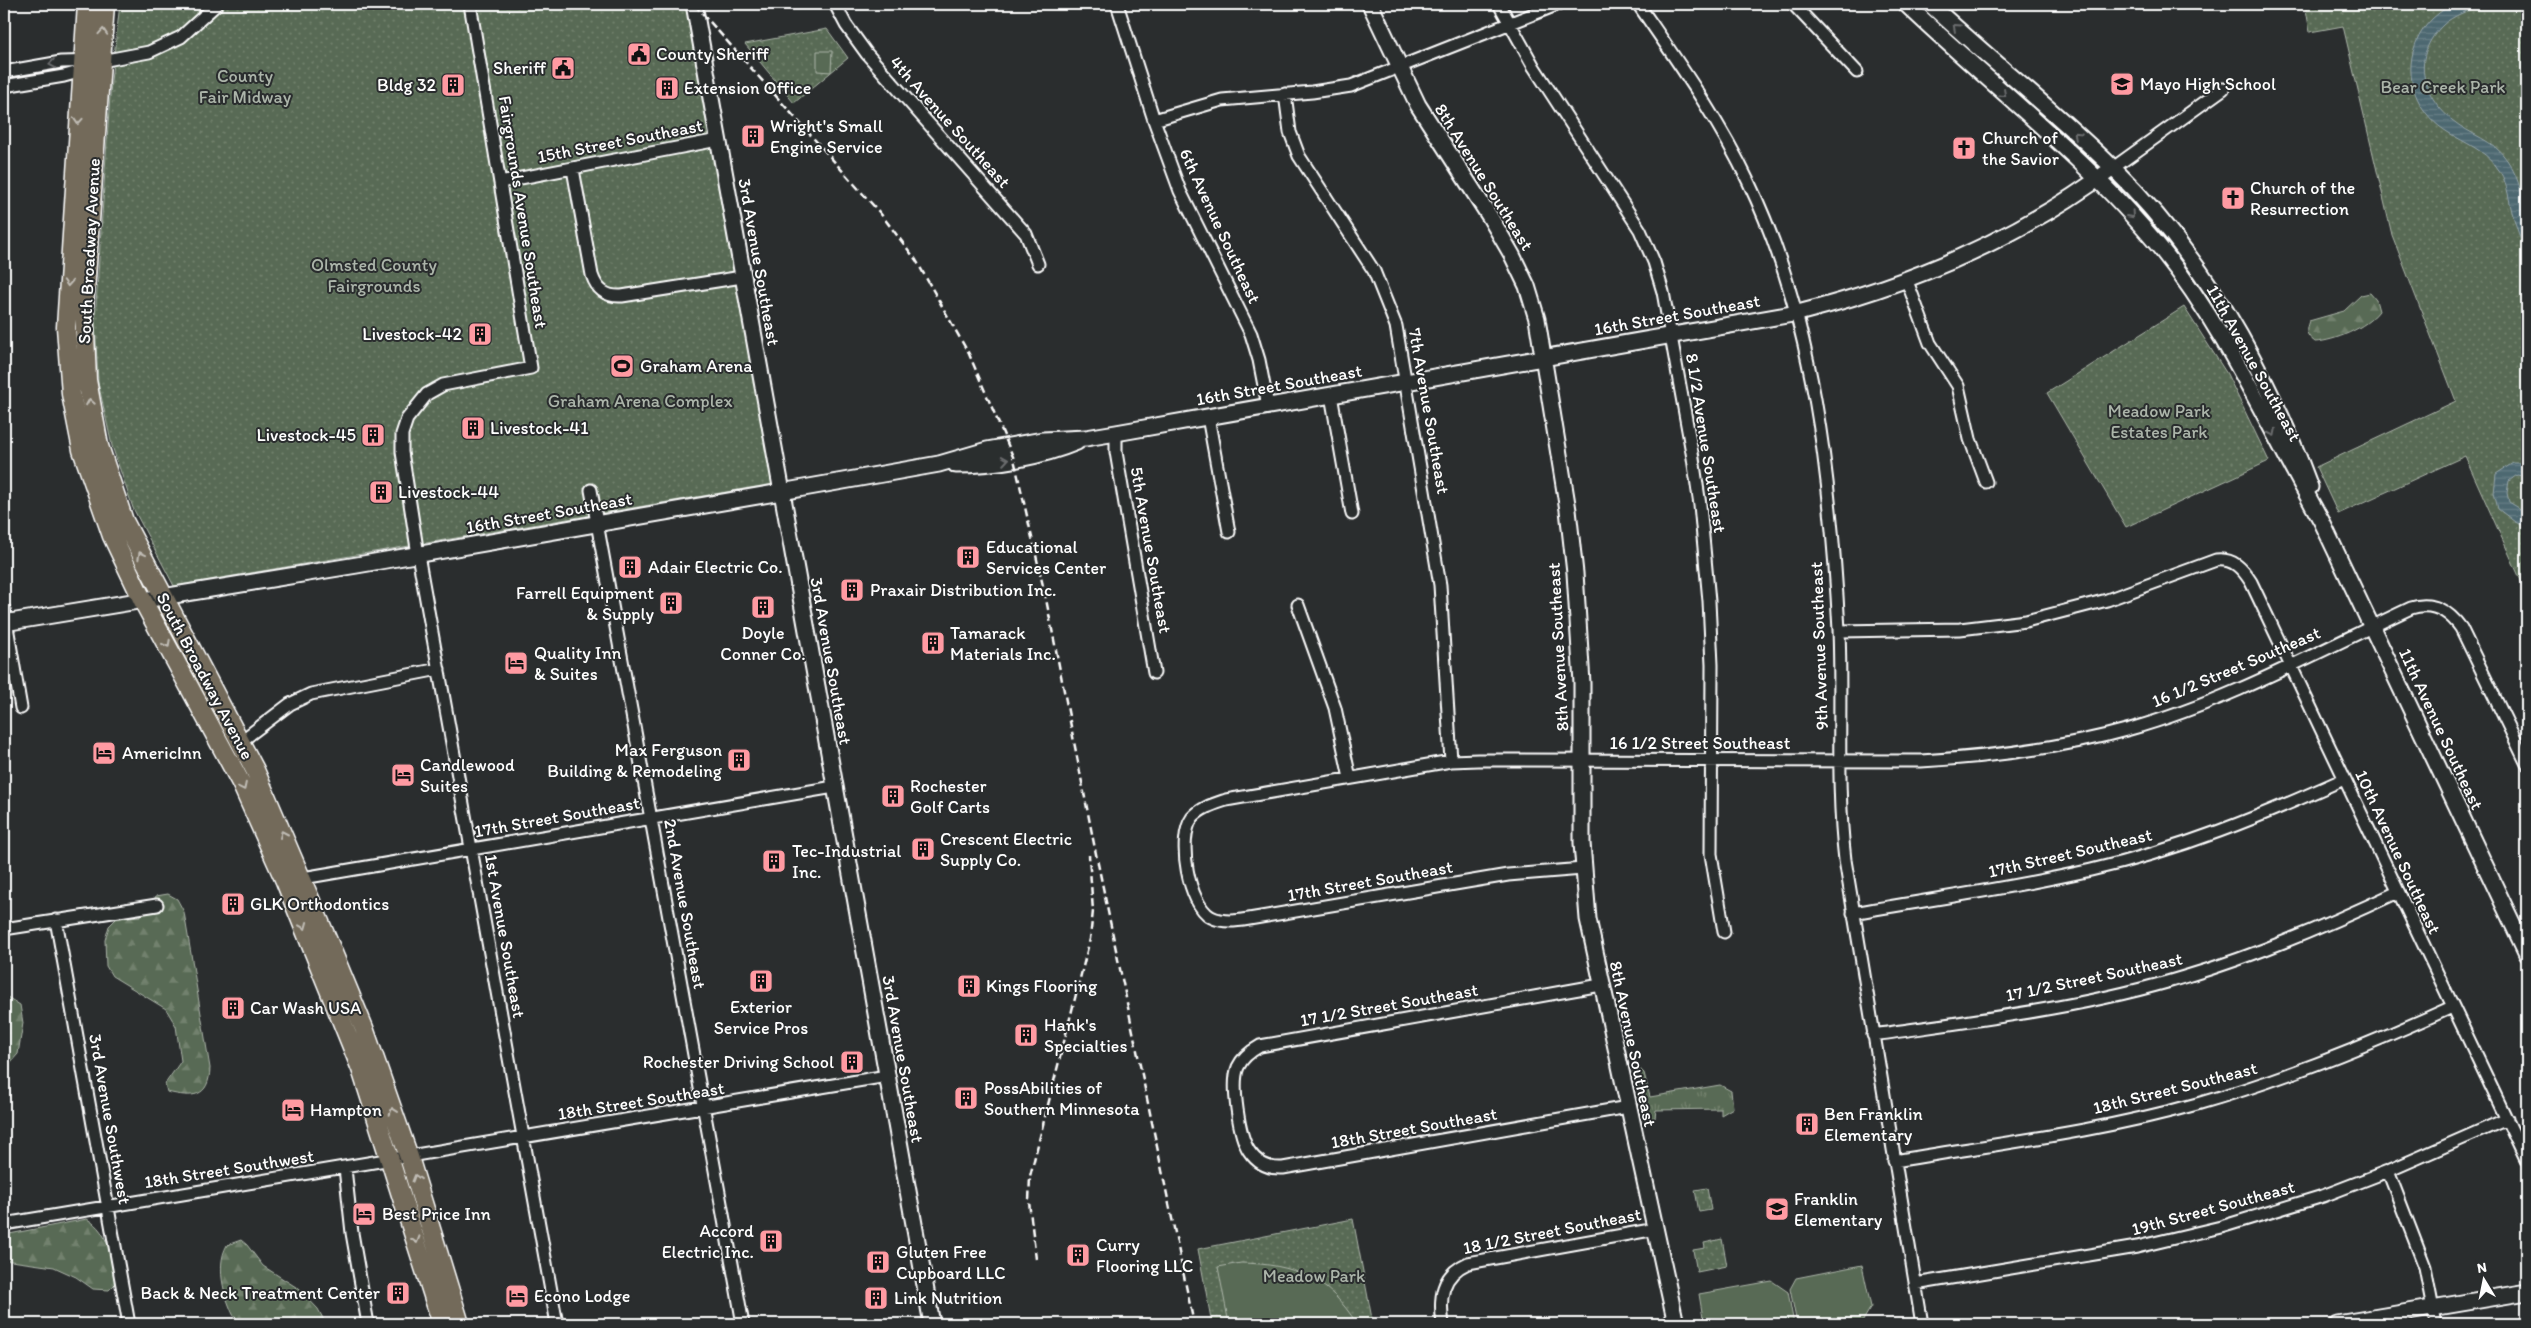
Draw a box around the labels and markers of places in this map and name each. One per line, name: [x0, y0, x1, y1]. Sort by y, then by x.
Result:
public building icon: County Sheriff: [626, 41, 652, 67]
place label: County Sheriff: [656, 43, 770, 65]
public building icon: Sheriff: [550, 55, 576, 81]
place label: Sheriff: [493, 57, 547, 79]
school or university icon: Mayo High School: [2109, 71, 2135, 97]
building icon: Bldg 32: [440, 72, 466, 98]
place label: Mayo High School: [2140, 73, 2276, 95]
place label: Bldg 32: [377, 74, 437, 96]
building icon: Extension Office: [654, 75, 680, 101]
place label: Extension Office: [684, 77, 811, 99]
place label: Wright's Small Engine Service: [770, 115, 883, 158]
building icon: Wright's Small Engine Service: [740, 123, 766, 149]
place label: Church of the Savior: [1982, 127, 2060, 170]
church icon: Church of the Savior: [1951, 135, 1977, 161]
place label: Church of the Resurrection: [2250, 177, 2355, 220]
church icon: Church of the Resurrection: [2220, 185, 2246, 211]
building icon: Livestock-42: [467, 321, 493, 347]
place label: Livestock-42: [362, 323, 463, 345]
sports icon: Graham Arena: [609, 353, 635, 379]
place label: Graham Arena: [640, 355, 753, 377]
building icon: Livestock-41: [460, 415, 486, 441]
place label: Livestock-41: [490, 417, 589, 439]
building icon: Livestock-45: [360, 422, 386, 448]
place label: Livestock-45: [256, 424, 356, 446]
building icon: Livestock-44: [368, 479, 394, 505]
place label: Livestock-44: [398, 481, 499, 503]
place label: Educational Services Center: [986, 536, 1107, 579]
building icon: Educational Services Center: [955, 544, 981, 570]
building icon: Adair Electric Co.: [617, 554, 643, 580]
place label: Adair Electric Co.: [648, 556, 783, 578]
building icon: Praxair Distribution Inc.: [839, 577, 865, 603]
place label: Praxair Distribution Inc.: [870, 579, 1057, 601]
place label: Farrell Equipment & Supply: [516, 582, 655, 625]
building icon: Farrell Equipment & Supply: [658, 590, 684, 616]
building icon: Doyle Conner Co.: [750, 594, 776, 620]
place label: Doyle Conner Co.: [720, 622, 806, 665]
place label: Tamarack Materials Inc.: [950, 622, 1056, 665]
building icon: Tamarack Materials Inc.: [920, 630, 946, 656]
place label: Quality Inn & Suites: [534, 642, 622, 685]
hotel icon: Quality Inn & Suites: [503, 650, 529, 676]
place label: Max Ferguson Building & Remodeling: [547, 739, 723, 782]
hotel icon: AmericInn: [91, 740, 117, 766]
place label: AmericInn: [122, 742, 202, 764]
building icon: Max Ferguson Building & Remodeling: [726, 747, 752, 773]
place label: Candlewood Suites: [420, 754, 515, 797]
hotel icon: Candlewood Suites: [390, 762, 416, 788]
place label: Rochester Golf Carts: [910, 775, 990, 818]
building icon: Rochester Golf Carts: [880, 783, 906, 809]
place label: Crescent Electric Supply Co.: [940, 828, 1072, 871]
building icon: Crescent Electric Supply Co.: [910, 836, 936, 862]
place label: Tec-Industrial Inc.: [792, 840, 901, 883]
building icon: Tec-Industrial Inc.: [761, 848, 787, 874]
building icon: GLK Orthodontics: [220, 891, 246, 917]
place label: GLK Orthodontics: [250, 893, 389, 915]
building icon: Exterior Service Pros: [748, 968, 774, 994]
building icon: Kings Flooring: [956, 973, 982, 999]
place label: Kings Flooring: [986, 975, 1098, 997]
building icon: Car Wash USA: [220, 995, 246, 1021]
place label: Exterior Service Pros: [714, 996, 808, 1039]
place label: Car Wash USA: [250, 997, 362, 1019]
place label: Hank's Specialties: [1044, 1014, 1127, 1057]
building icon: Hank's Specialties: [1013, 1022, 1039, 1048]
building icon: Rochester Driving School: [839, 1049, 865, 1075]
place label: Rochester Driving School: [643, 1051, 834, 1073]
place label: PossAbilities of Southern Minnesota: [984, 1077, 1140, 1120]
building icon: PossAbilities of Southern Minnesota: [953, 1085, 979, 1111]
hotel icon: Hampton: [280, 1097, 306, 1123]
place label: Hampton: [310, 1099, 382, 1121]
place label: Ben Franklin Elementary: [1824, 1103, 1923, 1146]
building icon: Ben Franklin Elementary: [1794, 1111, 1820, 1137]
place label: Franklin Elementary: [1794, 1188, 1883, 1231]
school or university icon: Franklin Elementary: [1764, 1196, 1790, 1222]
hotel icon: Best Price Inn: [351, 1201, 377, 1227]
place label: Best Price Inn: [382, 1203, 491, 1225]
place label: Accord Electric Inc.: [662, 1220, 754, 1263]
building icon: Accord Electric Inc.: [758, 1228, 784, 1254]
place label: Curry Flooring LLC: [1096, 1234, 1193, 1277]
place label: Gluten Free Cupboard LLC: [896, 1241, 1006, 1284]
building icon: Curry Flooring LLC: [1065, 1242, 1091, 1268]
building icon: Gluten Free Cupboard LLC: [865, 1249, 891, 1275]
building icon: Back & Neck Treatment Center: [385, 1280, 411, 1306]
place label: Back & Neck Treatment Center: [141, 1282, 381, 1304]
hotel icon: Econo Lodge: [504, 1283, 530, 1309]
place label: Econo Lodge: [534, 1285, 630, 1307]
building icon: Link Nutrition: [863, 1285, 889, 1311]
place label: Link Nutrition: [894, 1287, 1002, 1309]

